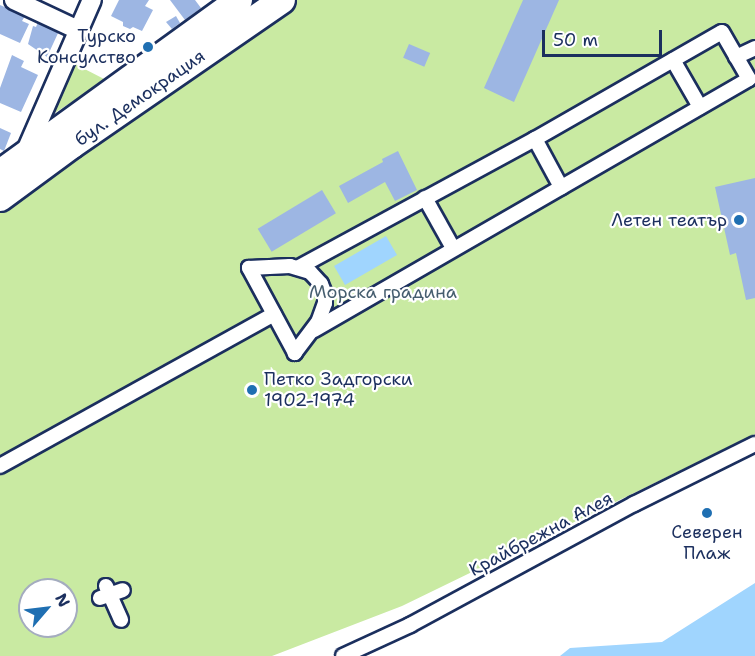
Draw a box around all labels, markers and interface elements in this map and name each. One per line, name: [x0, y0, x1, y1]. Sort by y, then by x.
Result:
scale bar: [545, 18, 665, 56]
place label: Турско Консулство: [37, 26, 136, 68]
text: 50 m: [553, 28, 598, 52]
marker: Турско Консулство: [141, 40, 155, 54]
street label: бул. Демокрация: [71, 45, 209, 151]
place label: Летен театър: [611, 209, 727, 231]
marker: Летен театър: [732, 213, 746, 227]
park label: Морска градина: [309, 281, 457, 303]
place label: Петко Задгорски 1902-1974: [264, 369, 413, 412]
marker: Петко Задгорски 1902-1974: [245, 383, 259, 397]
street label: Крайбрежна Алея: [466, 487, 616, 581]
marker: Северен Плаж: [700, 506, 714, 520]
place label: Северен Плаж: [671, 522, 743, 564]
north arrow: [18, 578, 78, 638]
text: N: [50, 590, 75, 611]

